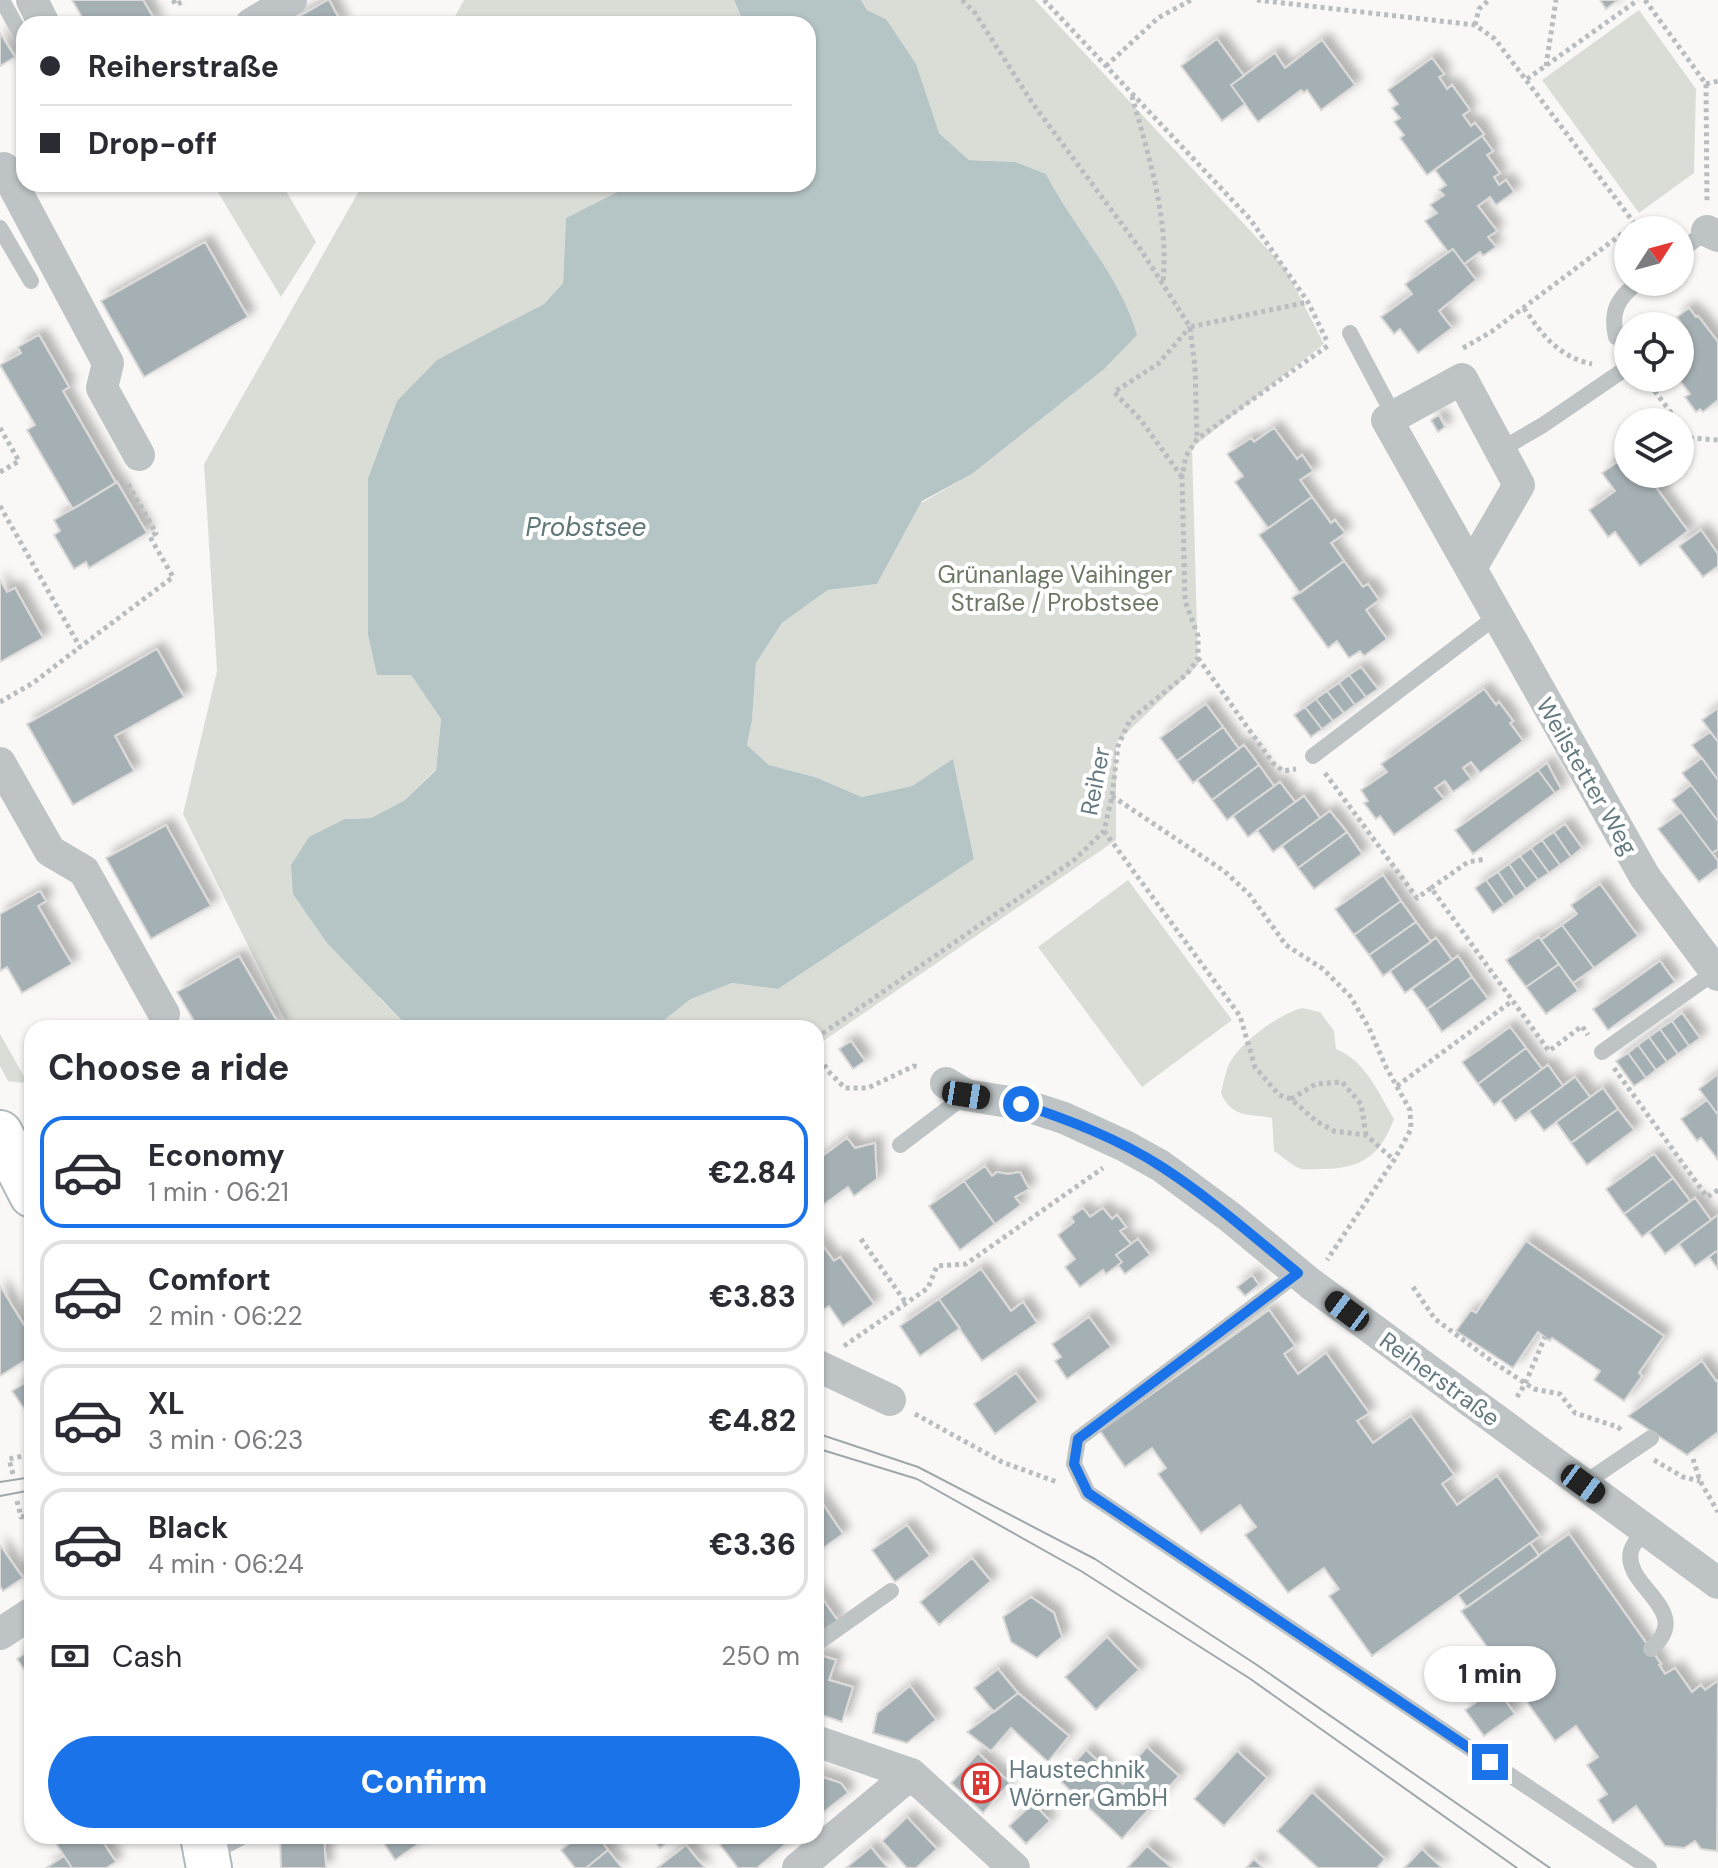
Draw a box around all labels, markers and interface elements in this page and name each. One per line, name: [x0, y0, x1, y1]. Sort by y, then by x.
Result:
text: Reiherstraße: [88, 47, 279, 86]
text: Drop-off: [88, 124, 217, 163]
north arrow: [1614, 216, 1694, 296]
map controls: [1614, 216, 1694, 488]
button: locate: [1614, 312, 1694, 392]
button: layers: [1614, 408, 1694, 488]
water label: Probstsee: [526, 510, 646, 544]
park label: Grünanlage Vaihinger Straße / Probstsee: [937, 559, 1173, 618]
street label: Weilstetter Weg: [1529, 692, 1645, 860]
street label: Reiher: [1073, 744, 1117, 818]
text: Choose a ride: [48, 1044, 289, 1091]
car: [940, 1079, 992, 1111]
route start: [1003, 1086, 1039, 1122]
icon: car: [52, 1136, 124, 1208]
text: Economy: [148, 1136, 285, 1175]
text: €2.84: [708, 1153, 796, 1192]
text: 1 min · 06:21: [148, 1175, 289, 1209]
icon: car: [52, 1260, 124, 1332]
text: Comfort: [148, 1260, 271, 1299]
text: €3.83: [709, 1277, 796, 1316]
car: [1321, 1287, 1373, 1335]
text: 2 min · 06:22: [148, 1299, 303, 1333]
street label: Reiherstraße: [1374, 1325, 1506, 1433]
icon: car: [52, 1384, 124, 1456]
text: XL: [148, 1384, 185, 1423]
text: €4.82: [709, 1401, 796, 1440]
text: 3 min · 06:23: [148, 1423, 303, 1457]
car: [1557, 1460, 1609, 1508]
icon: car: [52, 1508, 124, 1580]
text: Black: [148, 1508, 228, 1547]
text: €3.36: [709, 1525, 796, 1564]
text: 4 min · 06:24: [148, 1547, 304, 1581]
icon: cash: [48, 1634, 92, 1678]
text: Cash: [112, 1637, 182, 1676]
text: 250 m: [721, 1639, 800, 1673]
callout: 1 min: [1424, 1646, 1556, 1702]
text: 1 min: [1458, 1657, 1522, 1691]
button: Confirm: [48, 1736, 800, 1828]
route end: [1472, 1744, 1508, 1780]
place label: Haustechnik Wörner GmbH: [1009, 1754, 1168, 1813]
building icon: Haustechnik Wörner GmbH: [960, 1762, 1002, 1804]

